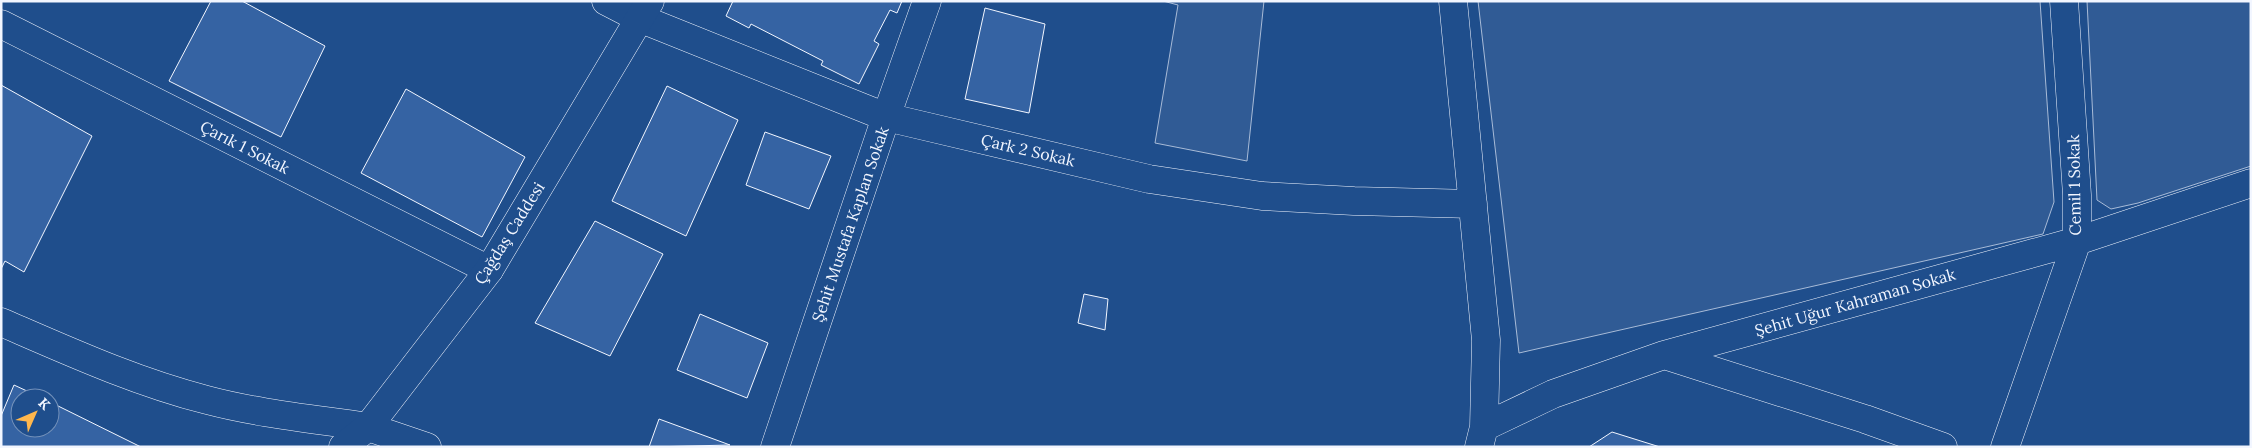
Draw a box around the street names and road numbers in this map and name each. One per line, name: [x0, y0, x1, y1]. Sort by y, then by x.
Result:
street label: Çarık 1 Sokak: [197, 116, 293, 178]
street label: Şehit Mustafa Kaplan Sokak: [807, 123, 893, 324]
street label: Çark 2 Sokak: [979, 129, 1077, 171]
street label: Cemil 1 Sokak: [2063, 134, 2085, 236]
street label: Çağdaş Caddesi: [470, 178, 548, 288]
street label: Şehit Uğur Kahraman Sokak: [1752, 264, 1958, 340]

